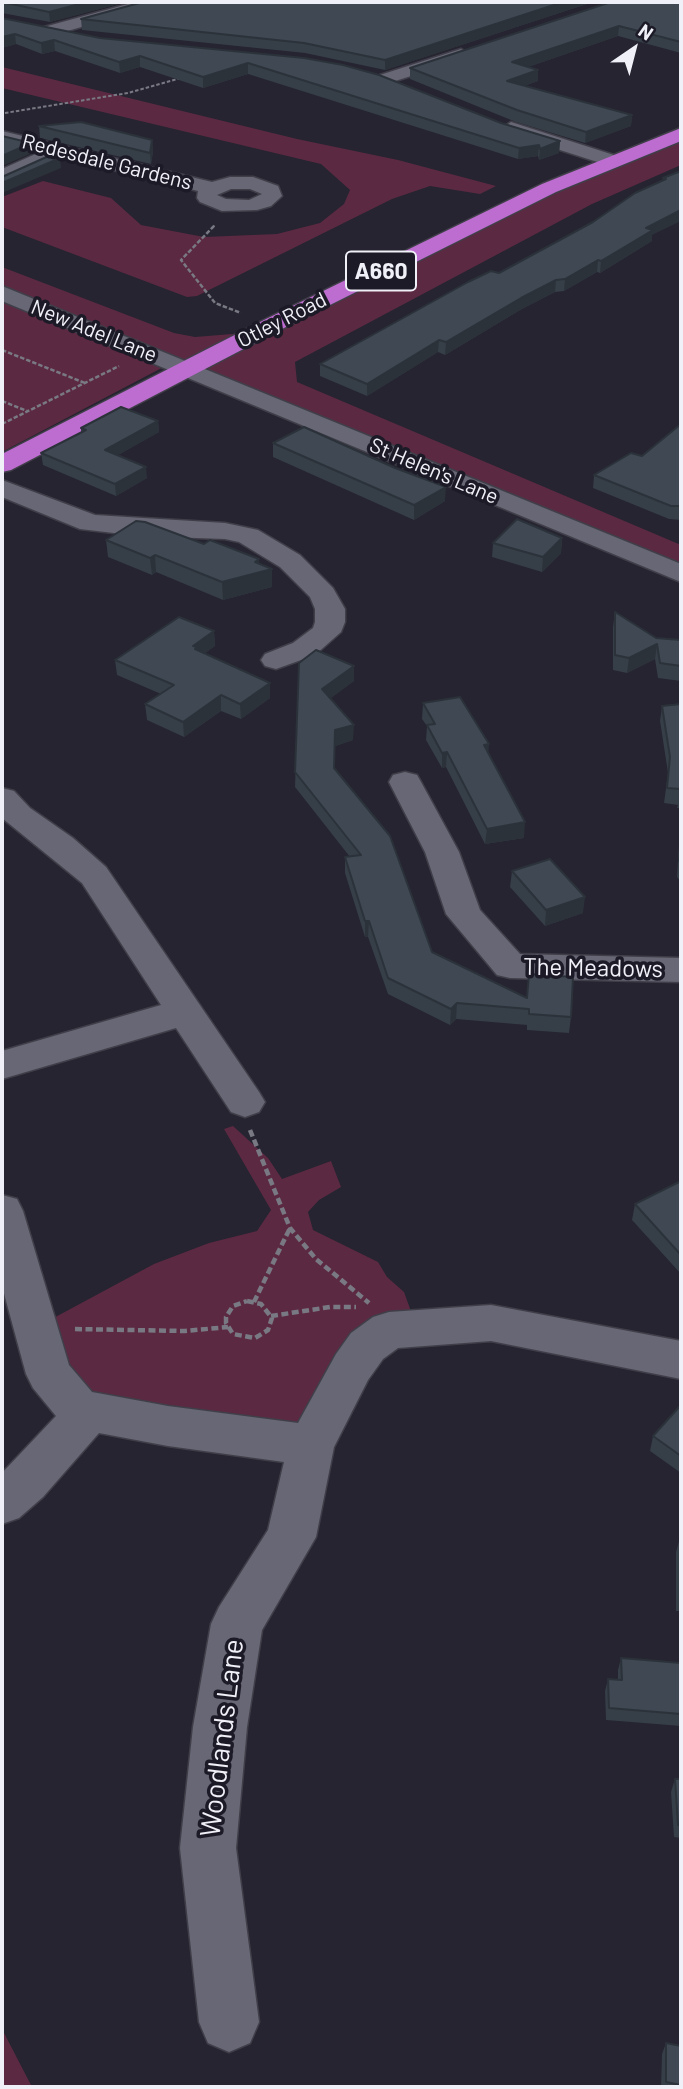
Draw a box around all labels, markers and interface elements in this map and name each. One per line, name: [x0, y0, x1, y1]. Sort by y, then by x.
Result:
north arrow: [599, 14, 669, 84]
text: N: [635, 18, 658, 44]
street label: Redesdale Gardens: [20, 129, 194, 195]
road number: A660: [346, 252, 416, 290]
street label: Otley Road: [233, 287, 331, 353]
street label: New Adel Lane: [27, 294, 161, 368]
street label: St Helen's Lane: [366, 433, 502, 509]
street label: The Meadows: [523, 952, 663, 984]
street label: Woodlands Lane: [193, 1637, 251, 1839]

